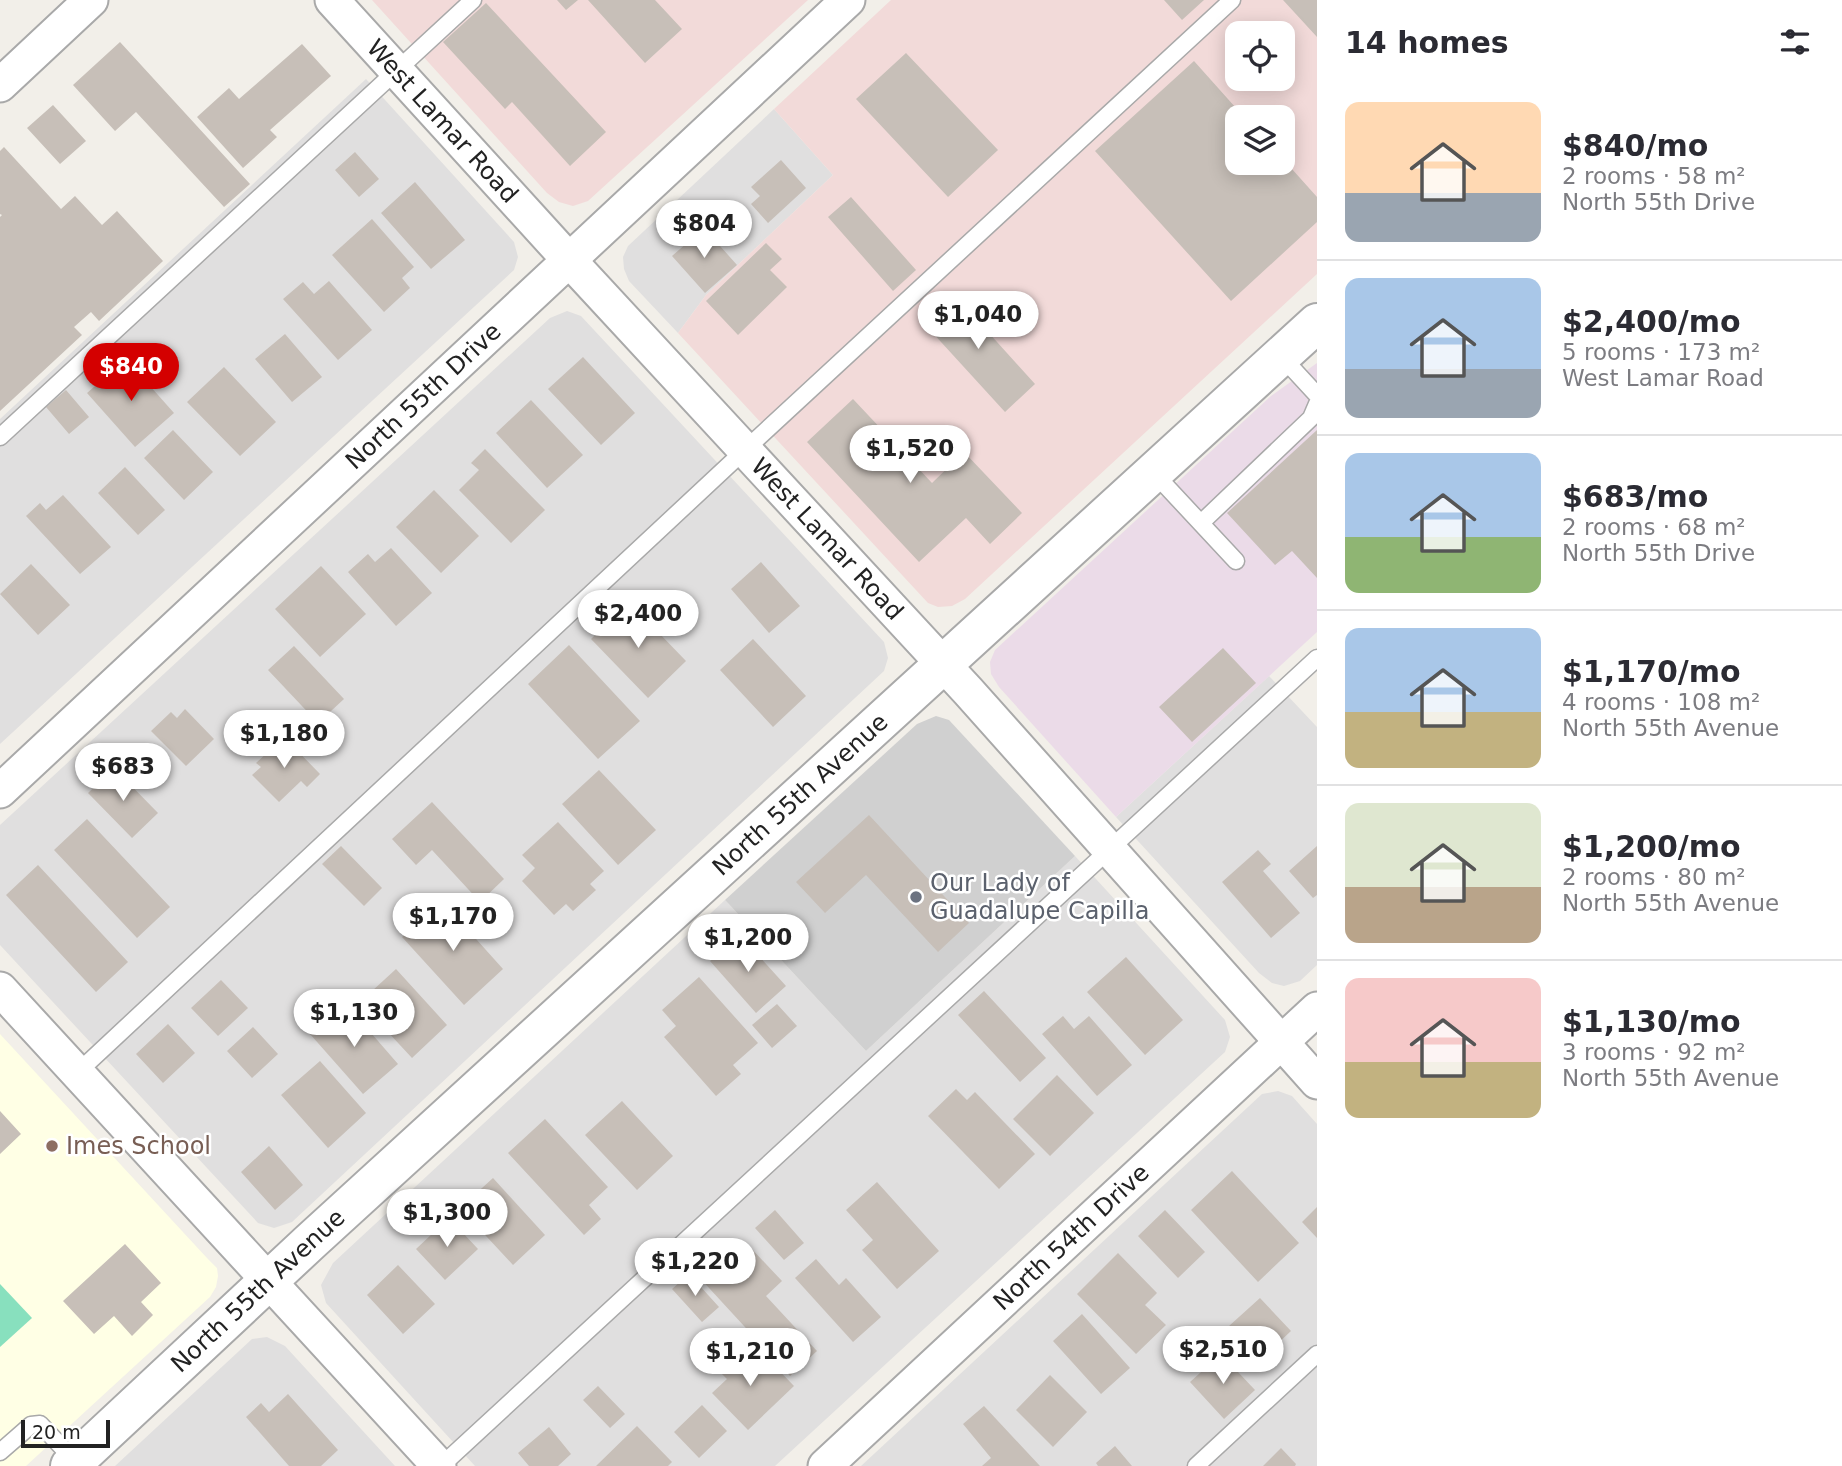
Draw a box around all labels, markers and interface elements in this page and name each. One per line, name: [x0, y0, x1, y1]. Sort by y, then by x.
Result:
map controls: [1225, 21, 1295, 175]
button: locate: [1225, 21, 1295, 91]
icon: filters: [1776, 23, 1814, 61]
text: 14 homes: [1345, 25, 1509, 60]
street label: West Lamar Road: [361, 34, 524, 208]
button: layers: [1225, 105, 1295, 175]
text: $840/mo: [1562, 128, 1708, 163]
icon: home: [1401, 130, 1485, 214]
text: 2 rooms · 58 m²: [1562, 163, 1746, 189]
text: North 55th Drive: [1562, 189, 1755, 215]
pin: $804: [663, 201, 745, 260]
text: $804: [672, 210, 736, 236]
pin: $1,040: [921, 292, 1035, 351]
text: $1,040: [934, 301, 1022, 327]
text: $2,400/mo: [1562, 304, 1741, 339]
icon: home: [1401, 306, 1485, 390]
street label: North 55th Drive: [340, 317, 507, 475]
text: 5 rooms · 173 m²: [1562, 339, 1760, 365]
pin: $840: [90, 344, 172, 403]
text: $840: [99, 353, 163, 379]
text: West Lamar Road: [1562, 365, 1764, 391]
pin: $1,520: [853, 426, 967, 485]
text: $1,520: [866, 435, 954, 461]
street label: West Lamar Road: [745, 452, 909, 626]
text: $683/mo: [1562, 479, 1708, 514]
icon: home: [1401, 481, 1485, 565]
text: 2 rooms · 68 m²: [1562, 514, 1746, 540]
text: North 55th Drive: [1562, 540, 1755, 566]
pin: $2,400: [581, 590, 695, 650]
text: $2,400: [594, 600, 682, 626]
text: $1,170/mo: [1562, 654, 1741, 689]
icon: home: [1401, 656, 1485, 740]
text: 4 rooms · 108 m²: [1562, 689, 1760, 715]
street label: North 55th Avenue: [707, 708, 893, 881]
pin: $1,180: [227, 710, 341, 770]
text: North 55th Avenue: [1562, 715, 1779, 741]
text: $1,180: [240, 720, 328, 746]
pin: $683: [82, 744, 164, 803]
text: $683: [91, 753, 155, 779]
text: $1,200/mo: [1562, 829, 1741, 864]
icon: home: [1401, 831, 1485, 915]
text: 2 rooms · 80 m²: [1562, 864, 1746, 890]
place label: Our Lady of Guadalupe Capilla: [930, 869, 1149, 925]
marker: Our Lady of Guadalupe Capilla: [908, 889, 924, 905]
text: North 55th Avenue: [1562, 890, 1779, 916]
pin: $1,170: [396, 894, 510, 953]
text: $1,170: [409, 903, 497, 929]
pin: $1,200: [691, 914, 805, 974]
text: $1,200: [704, 924, 792, 950]
pin: $1,130: [297, 990, 411, 1049]
text: $1,130: [310, 999, 398, 1025]
text: $1,130/mo: [1562, 1004, 1741, 1039]
icon: home: [1401, 1006, 1485, 1090]
text: 3 rooms · 92 m²: [1562, 1039, 1746, 1065]
text: North 55th Avenue: [1562, 1065, 1779, 1091]
place label: Imes School: [66, 1132, 211, 1160]
marker: Imes School: [44, 1138, 60, 1154]
street label: North 54th Drive: [988, 1158, 1155, 1316]
pin: $1,300: [390, 1190, 504, 1249]
text: $1,300: [403, 1199, 491, 1225]
street label: North 55th Avenue: [165, 1203, 351, 1378]
pin: $1,220: [638, 1238, 752, 1298]
text: $1,220: [651, 1248, 739, 1274]
pin: $2,510: [1166, 1326, 1280, 1386]
pin: $1,210: [693, 1328, 807, 1388]
text: $2,510: [1179, 1336, 1267, 1362]
text: $1,210: [706, 1338, 794, 1364]
scale bar: [21, 1417, 110, 1449]
text: 20 m: [32, 1421, 81, 1443]

